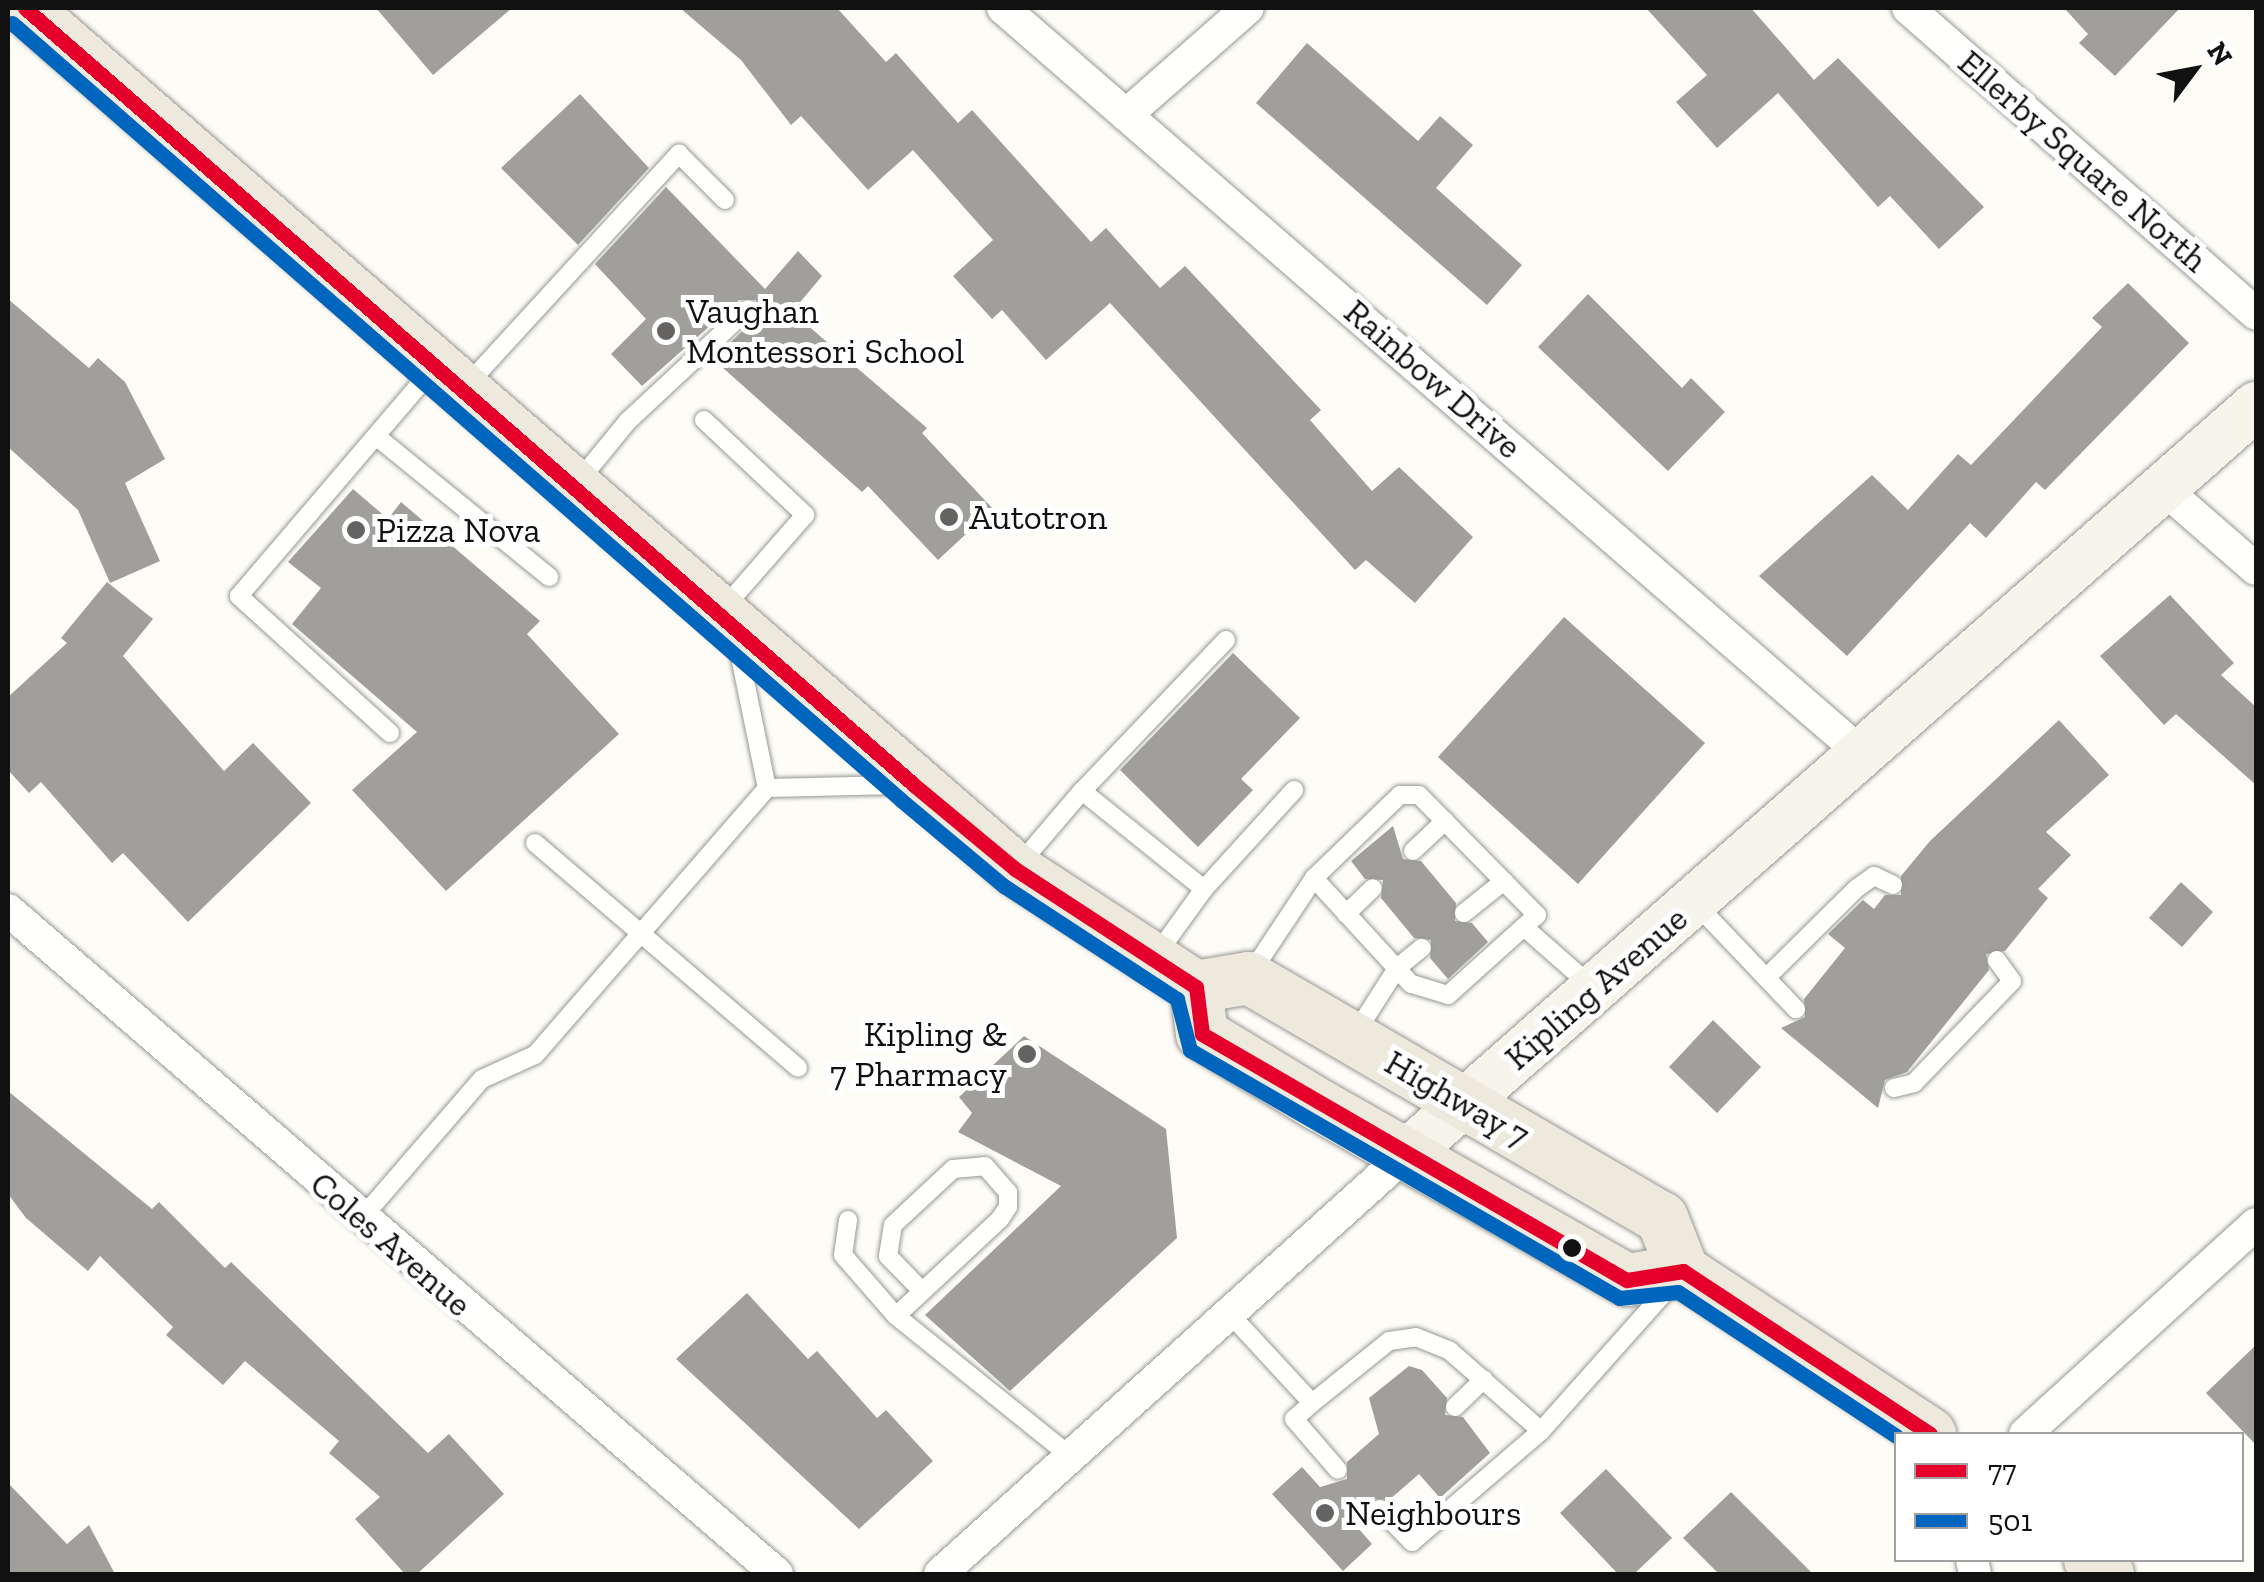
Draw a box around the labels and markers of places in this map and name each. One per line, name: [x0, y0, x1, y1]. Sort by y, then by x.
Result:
place label: Vaughan Montessori School: [686, 290, 964, 372]
marker: Vaughan Montessori School: [655, 320, 677, 342]
place label: Autotron: [969, 496, 1107, 538]
marker: Autotron: [938, 506, 960, 528]
place label: Pizza Nova: [376, 509, 540, 551]
marker: Pizza Nova: [345, 519, 367, 541]
place label: Kipling & 7 Pharmacy: [830, 1013, 1007, 1095]
marker: Kipling & 7 Pharmacy: [1016, 1043, 1038, 1065]
unlabelled marker: [1562, 1238, 1582, 1258]
place label: Neighbours: [1345, 1492, 1521, 1534]
marker: Neighbours: [1314, 1502, 1336, 1524]

